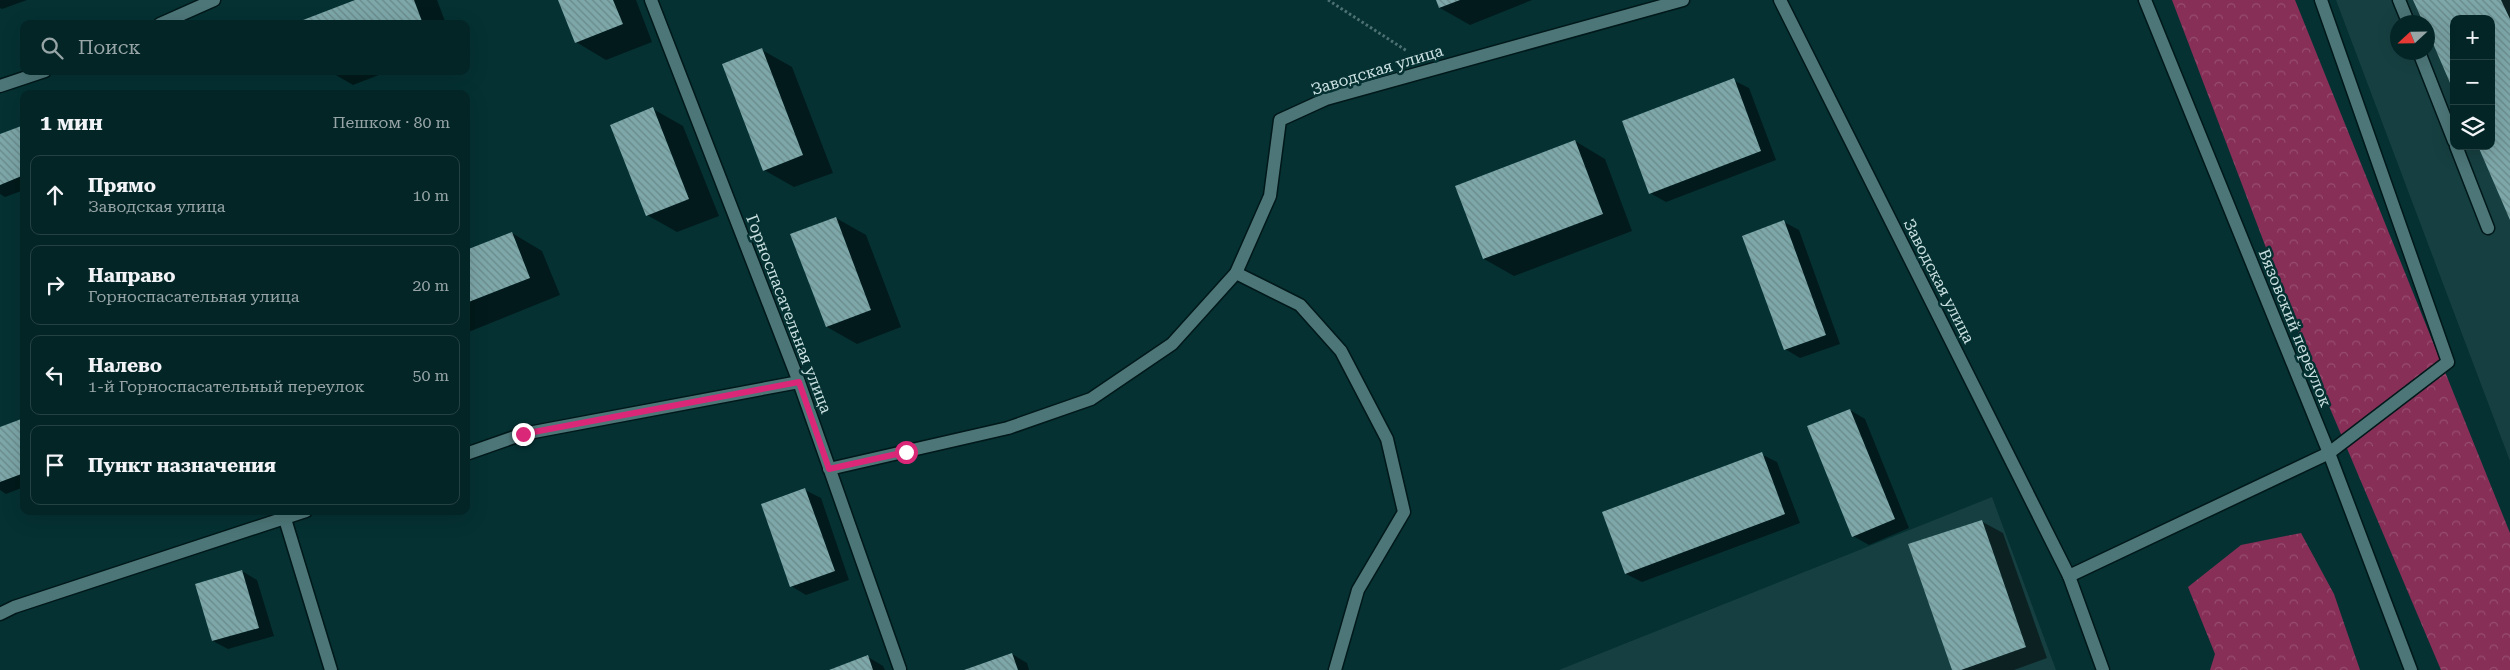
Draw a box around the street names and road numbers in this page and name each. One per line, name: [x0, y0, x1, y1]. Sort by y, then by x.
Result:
street label: Заводская улица: [1308, 41, 1446, 99]
street label: Горноспасательная улица: [742, 212, 836, 416]
street label: Заводская улица: [1899, 215, 1979, 347]
street label: Вязовский переулок: [2255, 246, 2335, 410]

